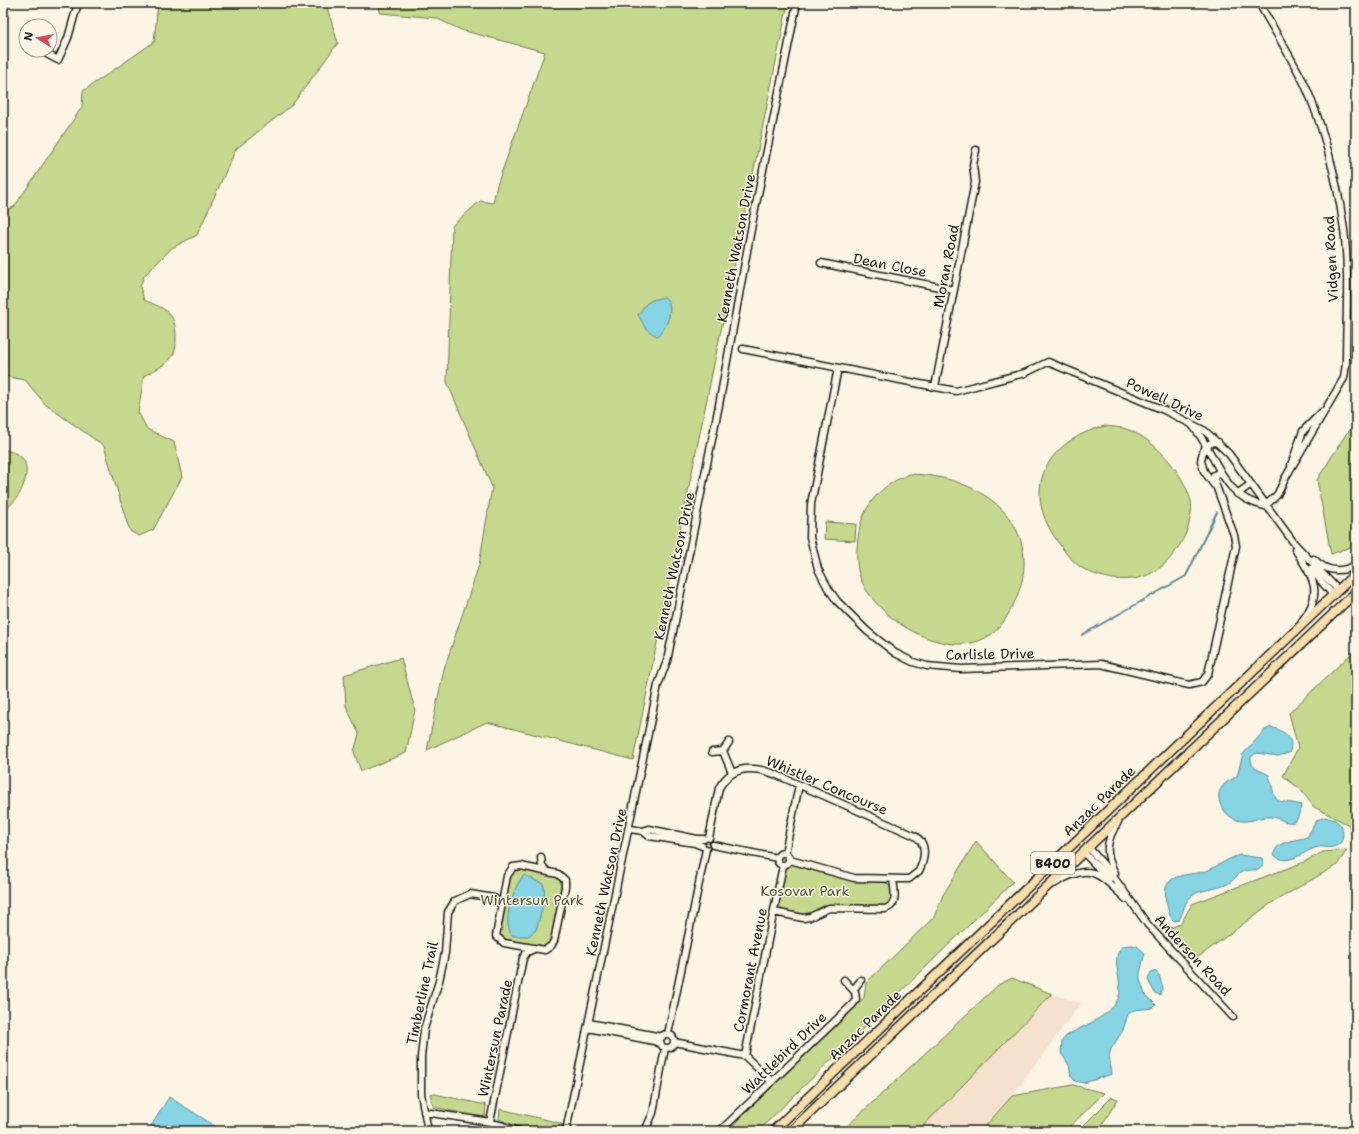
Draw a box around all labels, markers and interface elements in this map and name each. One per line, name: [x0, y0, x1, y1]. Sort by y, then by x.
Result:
north arrow: [18, 18, 58, 58]
text: N: [20, 30, 37, 42]
street label: Kenneth Watson Drive: [713, 172, 759, 324]
street label: Vidgen Road: [1320, 215, 1342, 303]
street label: Moran Road: [929, 223, 963, 309]
street label: Dean Close: [852, 249, 928, 281]
street label: Powell Drive: [1123, 373, 1207, 425]
street label: Kenneth Watson Drive: [650, 490, 699, 642]
street label: Carlisle Drive: [945, 644, 1035, 664]
street label: Whistler Concourse: [764, 751, 891, 819]
street label: Anzac Parade: [1059, 762, 1139, 840]
street label: Kenneth Watson Drive: [582, 806, 631, 958]
road number: B400: [1031, 852, 1075, 874]
park label: Kosovar Park: [761, 882, 849, 900]
park label: Wintersun Park: [480, 891, 584, 909]
street label: Cormorant Avenue: [729, 906, 771, 1034]
street label: Anderson Road: [1151, 911, 1235, 1000]
street label: Timberline Trail: [402, 939, 442, 1046]
street label: Wintersun Parade: [474, 977, 516, 1099]
street label: Anzac Parade: [825, 986, 905, 1064]
street label: Wattlebird Drive: [738, 1008, 830, 1098]

